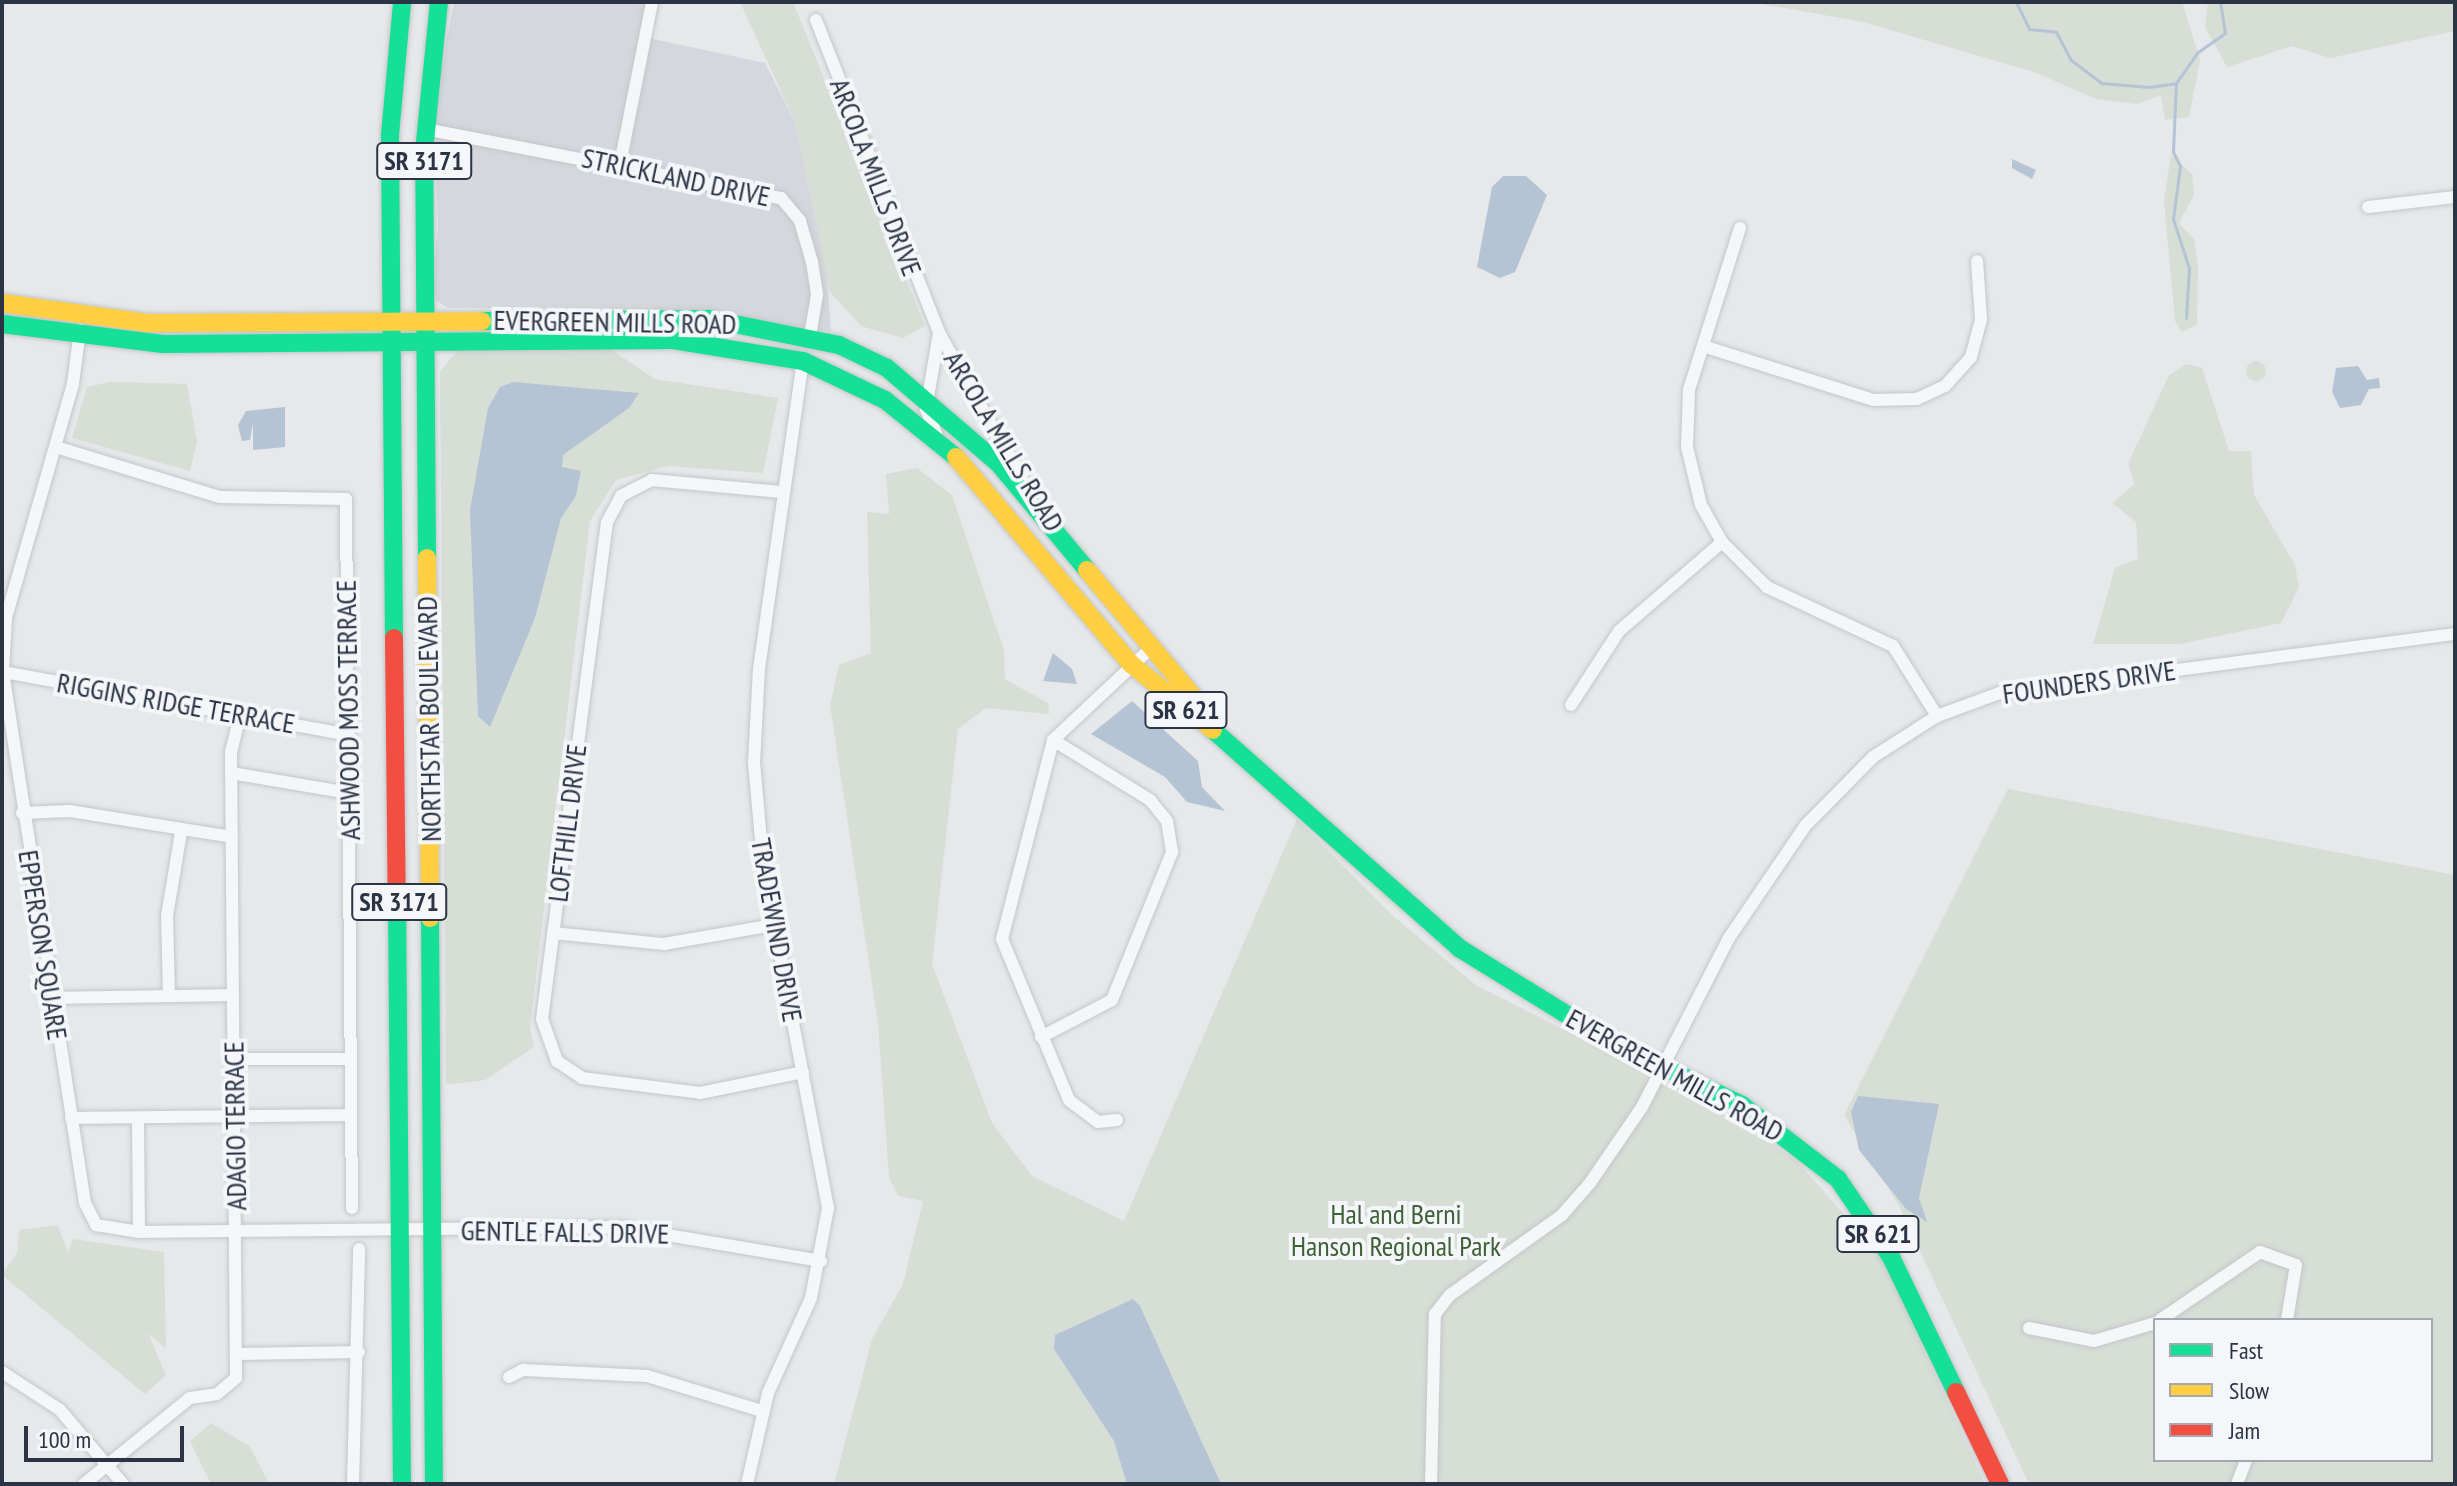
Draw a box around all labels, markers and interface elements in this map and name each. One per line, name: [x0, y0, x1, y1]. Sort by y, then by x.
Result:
street label: ARCOLA MILLS DRIVE: [823, 73, 929, 281]
road number: SR 3171: [376, 139, 472, 183]
street label: STRICKLAND DRIVE: [579, 141, 773, 213]
street label: EVERGREEN MILLS ROAD: [493, 303, 737, 341]
street label: ARCOLA MILLS ROAD: [937, 344, 1071, 538]
street label: ASHWOOD MOSS TERRACE: [329, 579, 367, 841]
street label: NORTHSTAR BOULEVARD: [410, 596, 448, 842]
street label: FOUNDERS DRIVE: [2000, 653, 2178, 711]
street label: RIGGINS RIDGE TERRACE: [54, 665, 298, 741]
road number: SR 621: [1144, 688, 1228, 732]
street label: LOFTHILL DRIVE: [541, 742, 593, 904]
street label: TRADEWIND DRIVE: [744, 836, 810, 1024]
street label: EPPERSON SQUARE: [11, 848, 75, 1042]
road number: SR 3171: [351, 880, 447, 924]
street label: EVERGREEN MILLS ROAD: [1561, 1001, 1789, 1149]
street label: ADAGIO TERRACE: [217, 1041, 253, 1211]
park label: Hal and Berni Hanson Regional Park: [1291, 1197, 1501, 1263]
road number: SR 621: [1836, 1212, 1920, 1256]
street label: GENTLE FALLS DRIVE: [460, 1213, 670, 1251]
legend: [2153, 1318, 2433, 1462]
text: Fast: [2229, 1335, 2263, 1366]
text: Slow: [2229, 1375, 2269, 1406]
scale bar: [28, 1410, 188, 1460]
text: Jam: [2229, 1415, 2260, 1446]
text: 100 m: [38, 1424, 91, 1455]

